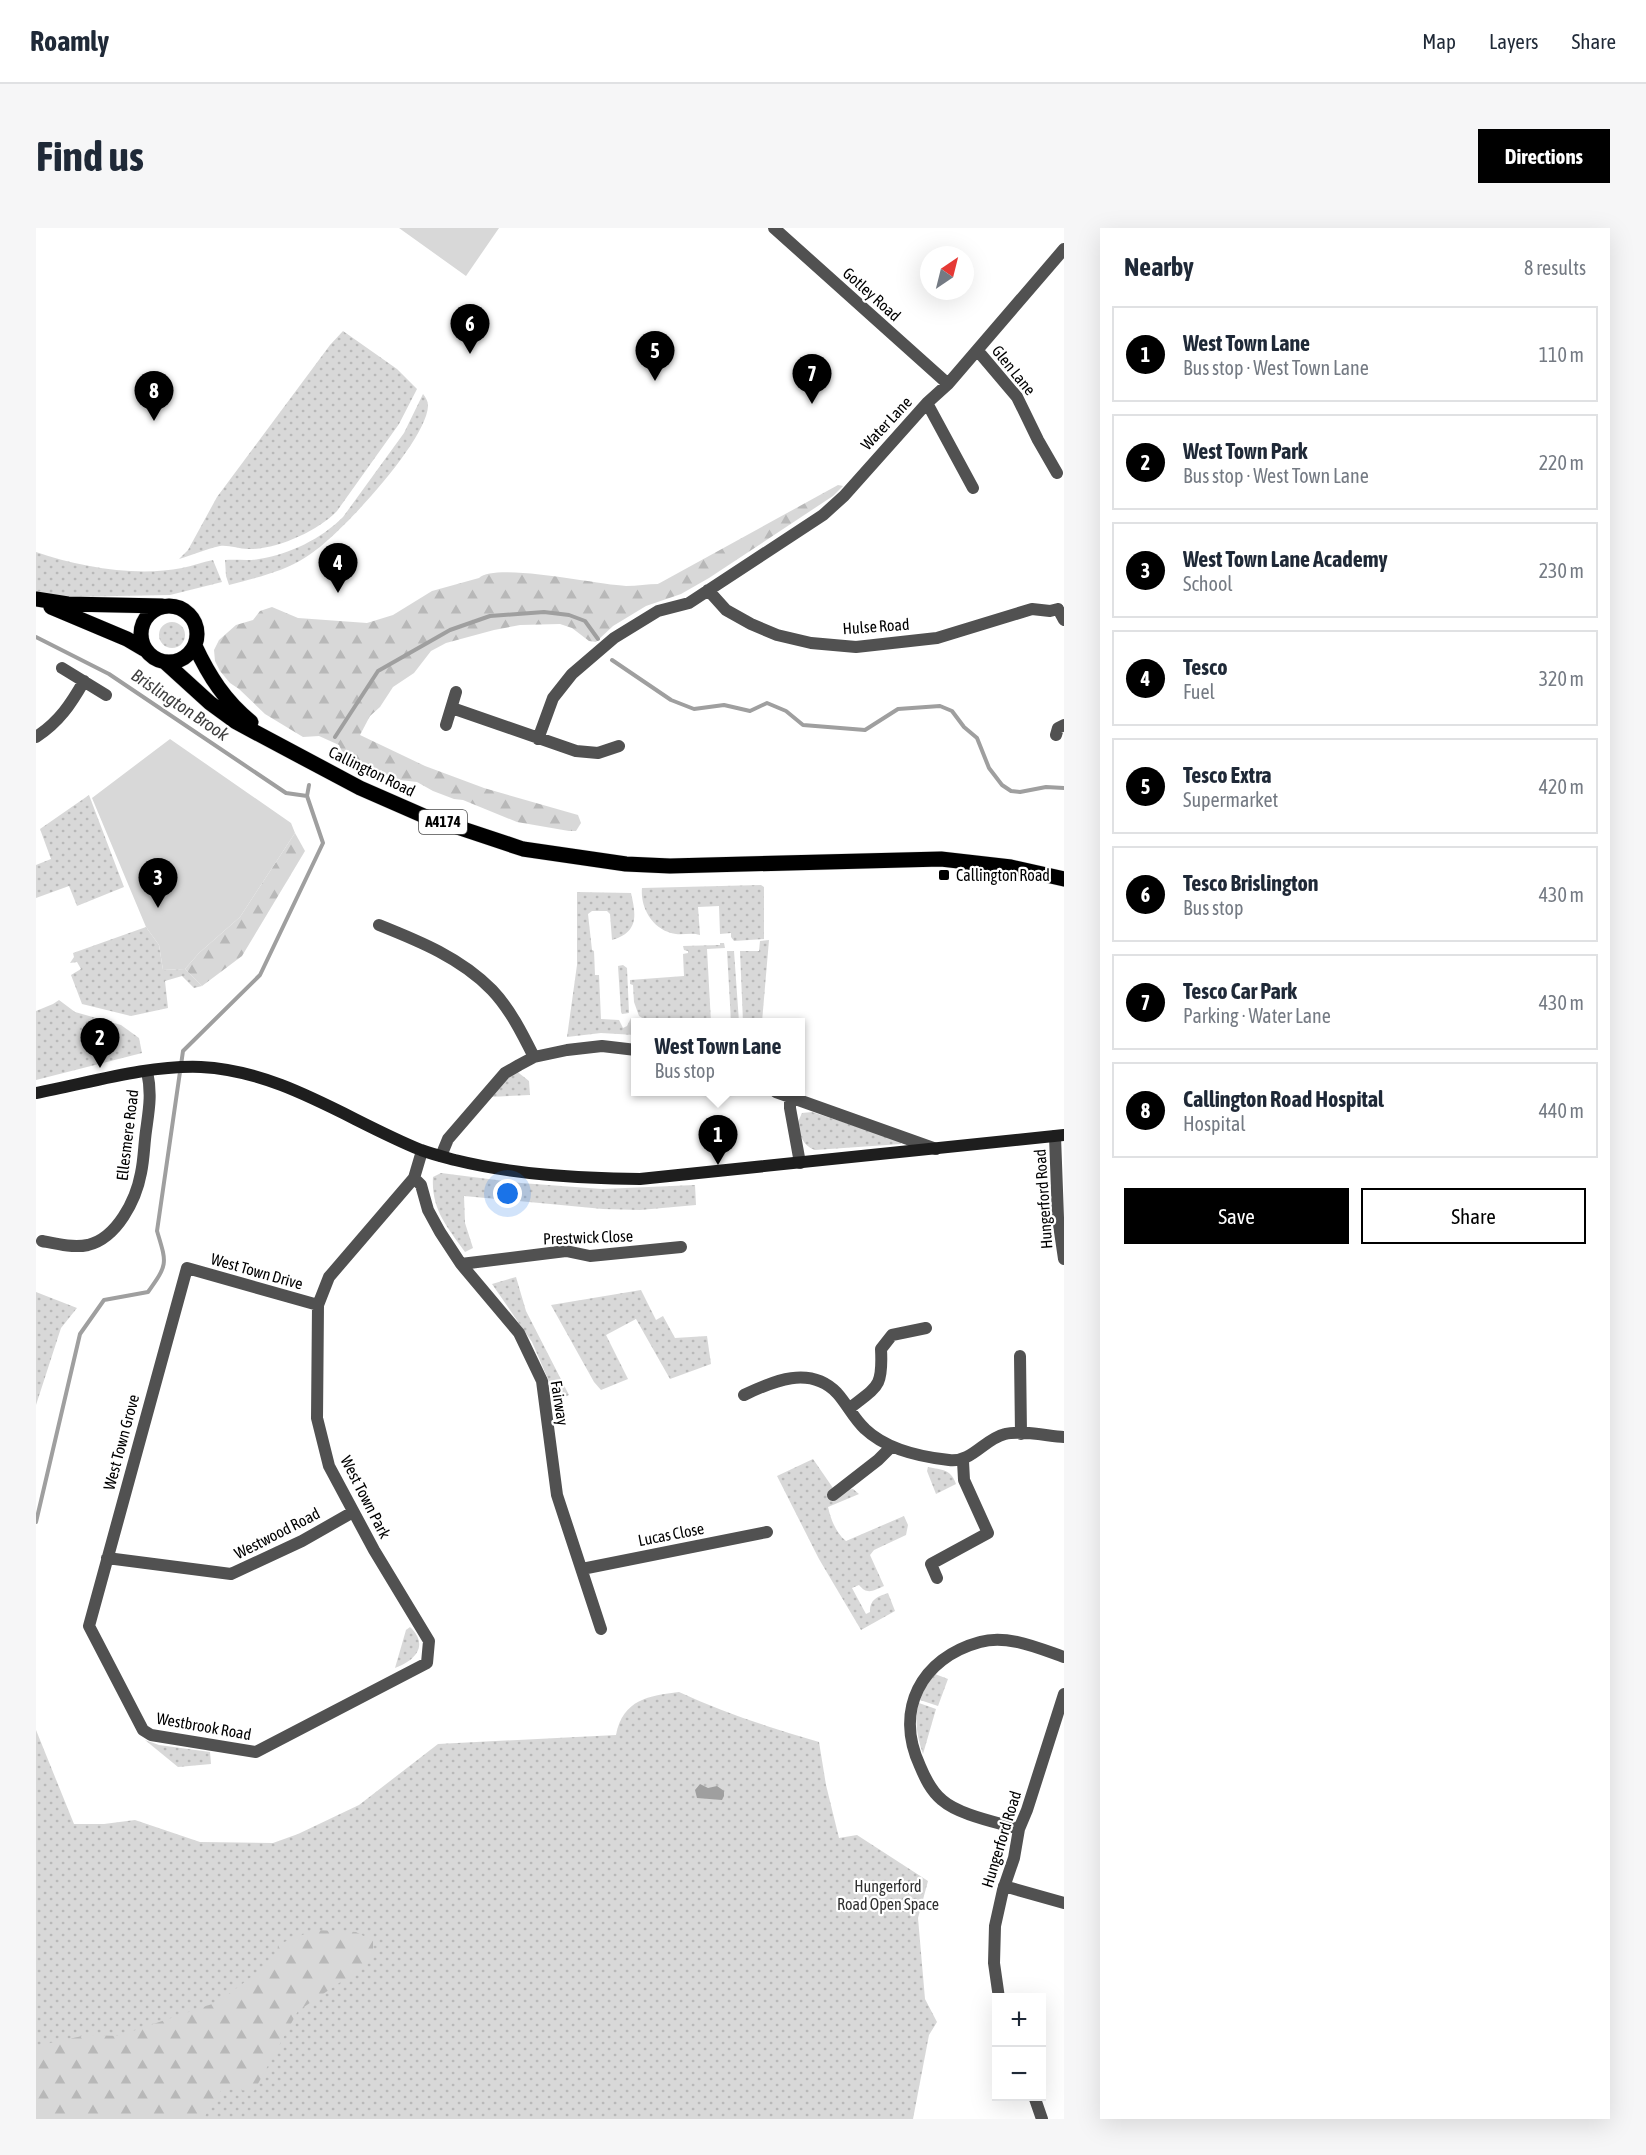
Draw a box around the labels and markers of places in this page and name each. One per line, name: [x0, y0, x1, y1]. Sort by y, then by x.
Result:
pin: 6: [450, 304, 490, 354]
pin: 5: [636, 332, 674, 381]
pin: 7: [792, 354, 832, 404]
pin: 8: [134, 372, 174, 421]
pin: 4: [318, 544, 358, 593]
pin: 3: [138, 858, 178, 908]
place label: Callington Road: [956, 866, 1050, 885]
marker: Callington Road: [937, 868, 951, 882]
pin: 2: [80, 1018, 120, 1068]
pin: 1: [698, 1116, 738, 1165]

